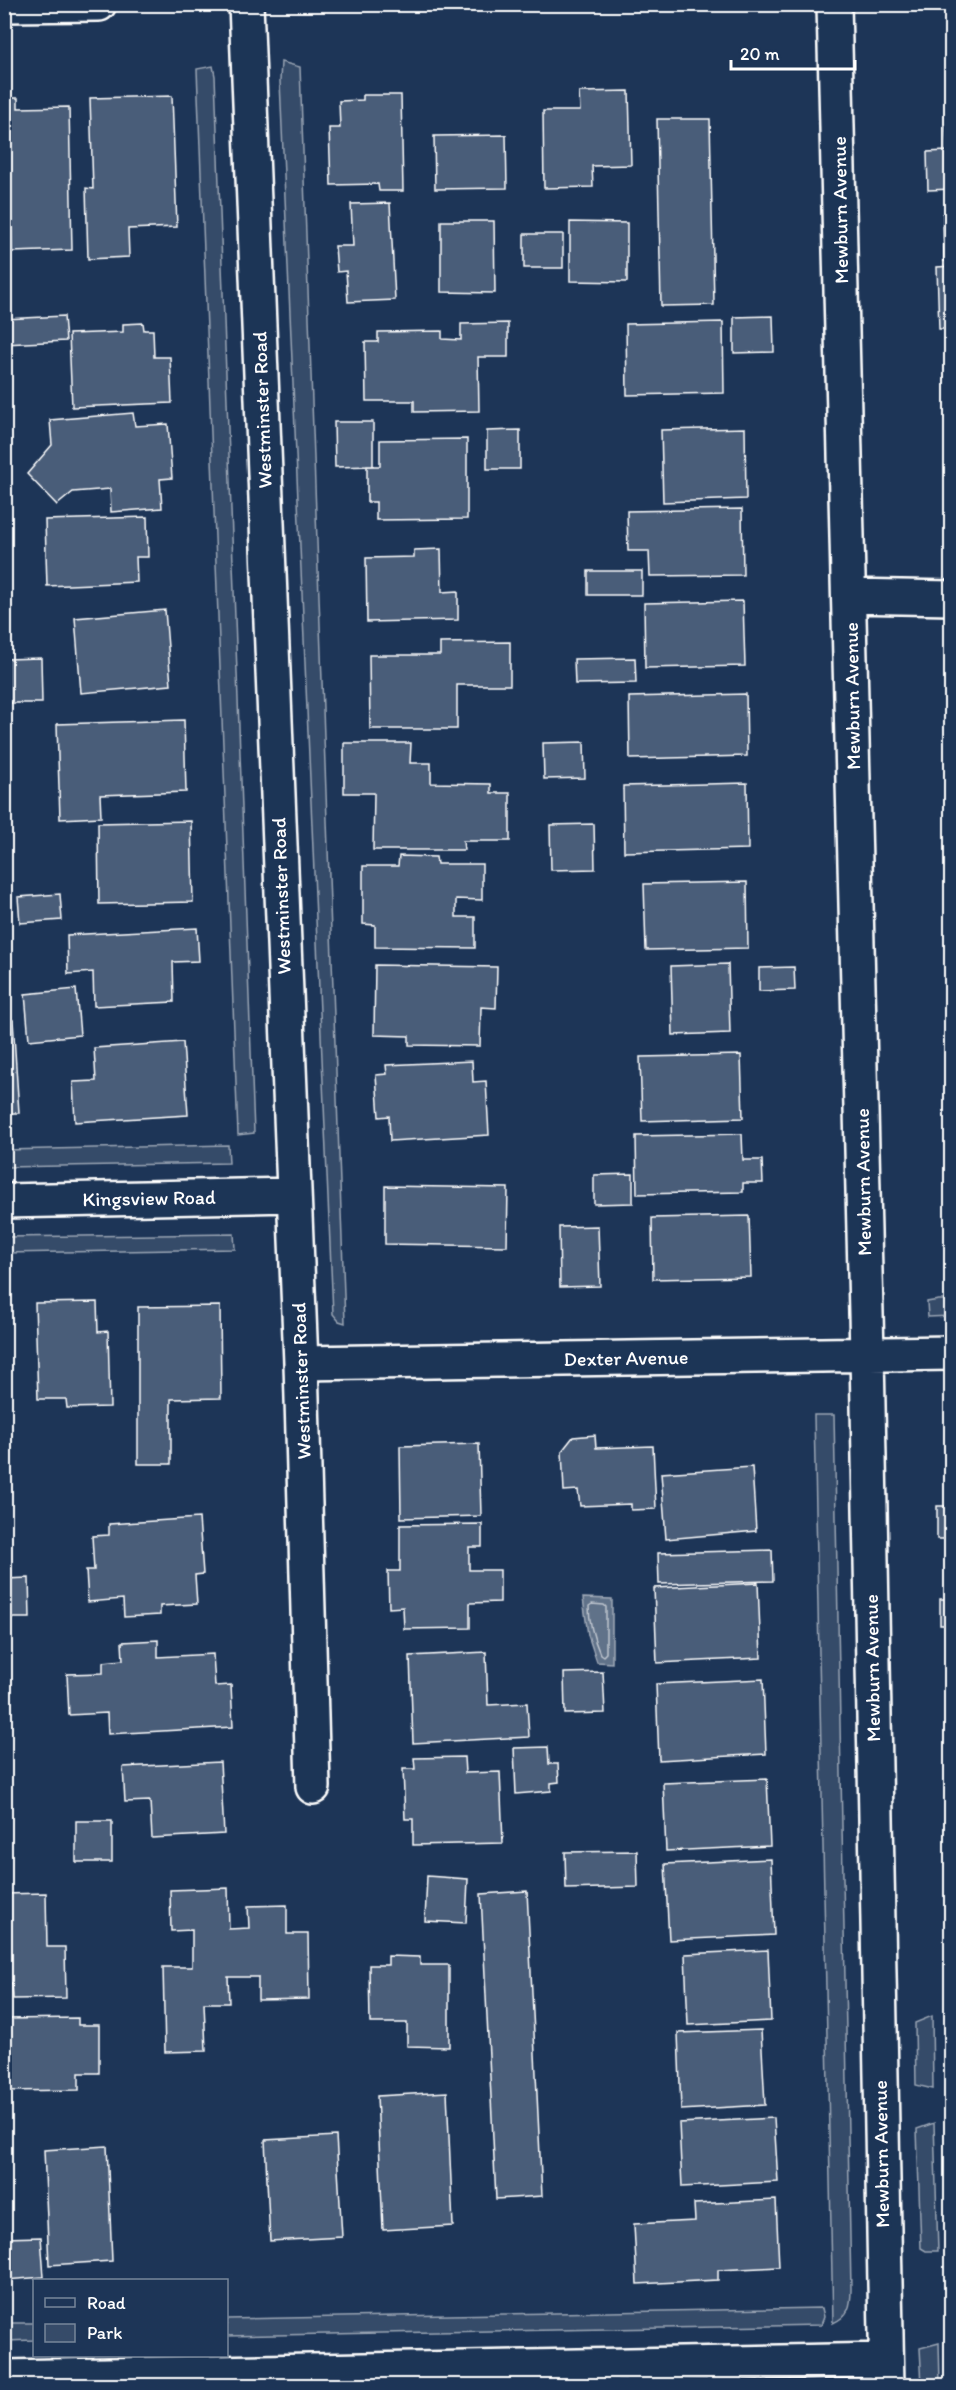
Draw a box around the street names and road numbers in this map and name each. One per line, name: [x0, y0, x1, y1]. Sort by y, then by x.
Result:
street label: Mewburn Avenue: [827, 136, 853, 284]
street label: Westminster Road: [247, 331, 277, 489]
street label: Mewburn Avenue: [839, 622, 865, 770]
street label: Westminster Road: [266, 817, 296, 975]
street label: Mewburn Avenue: [850, 1108, 876, 1256]
street label: Kingsview Road: [82, 1185, 216, 1211]
street label: Westminster Road: [286, 1302, 316, 1460]
street label: Dexter Avenue: [563, 1345, 689, 1371]
street label: Mewburn Avenue: [859, 1594, 885, 1742]
street label: Mewburn Avenue: [868, 2080, 894, 2228]

